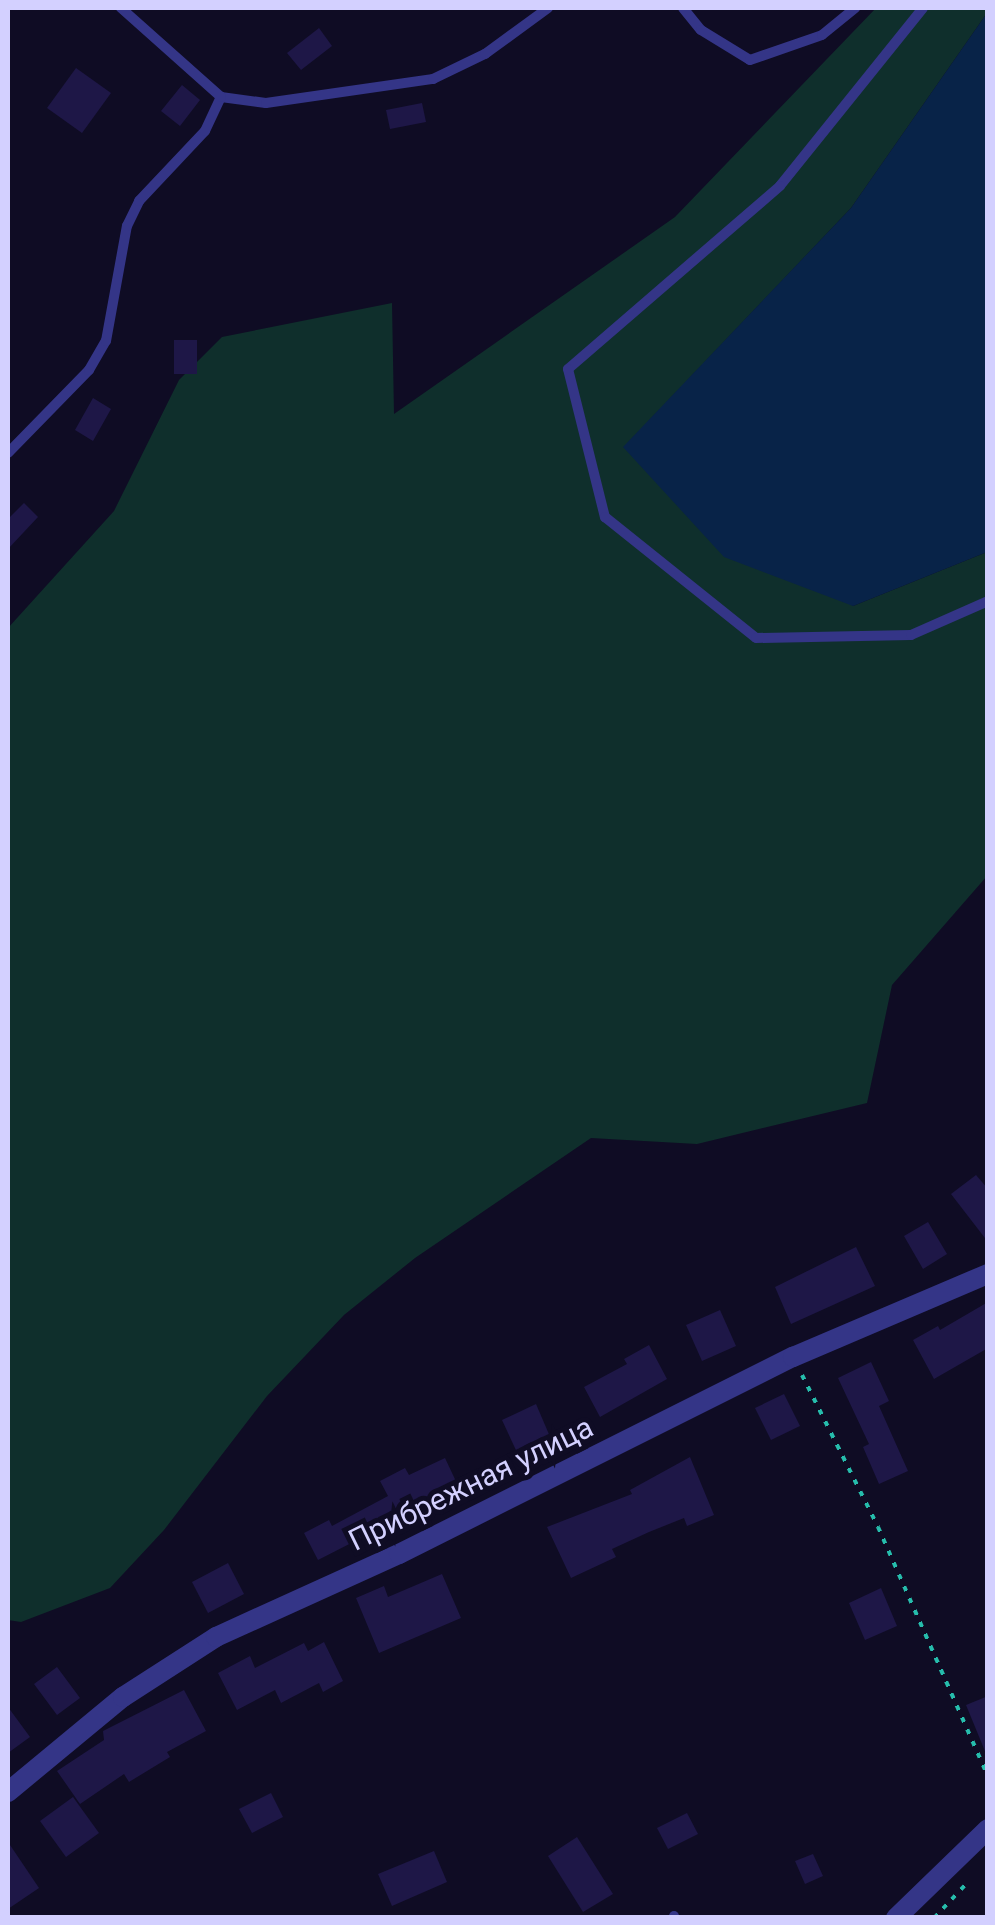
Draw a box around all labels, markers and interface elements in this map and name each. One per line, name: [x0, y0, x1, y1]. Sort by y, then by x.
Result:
street label: Прибрежная улица: [343, 1409, 599, 1559]

